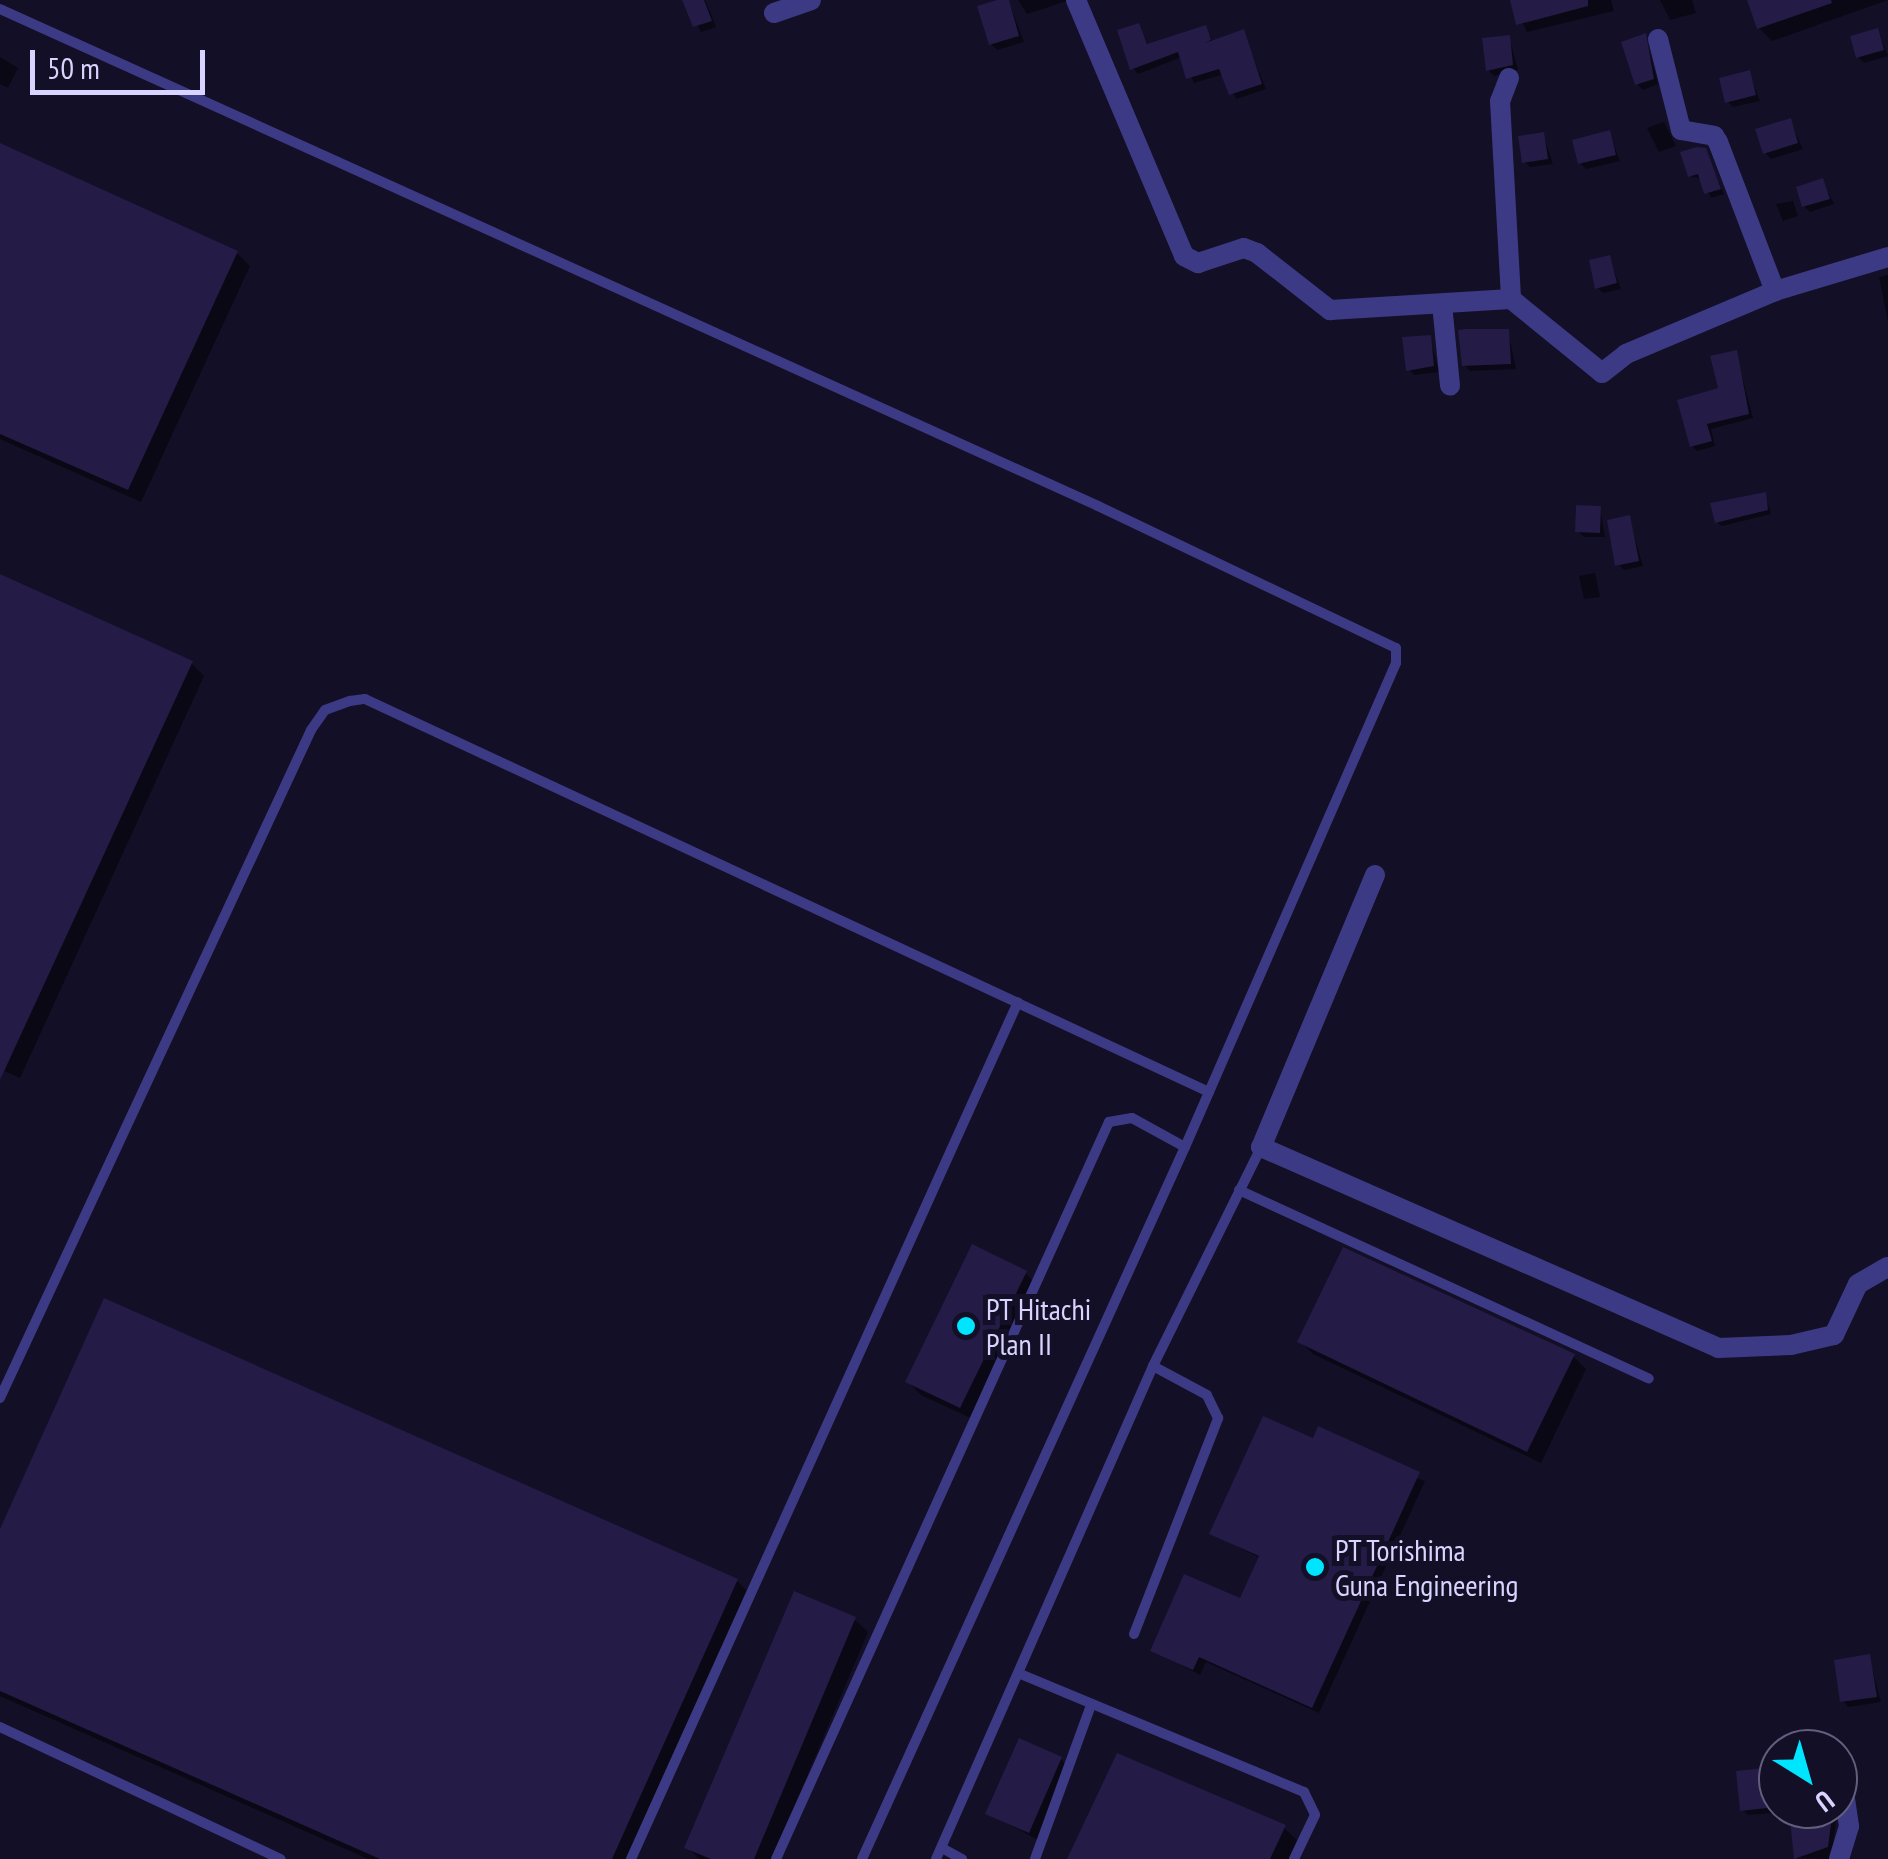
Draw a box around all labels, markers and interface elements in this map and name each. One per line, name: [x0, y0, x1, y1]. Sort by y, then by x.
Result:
scale bar: [35, 30, 210, 92]
text: 50 m: [47, 48, 100, 87]
place label: PT Hitachi Plan II: [986, 1291, 1092, 1362]
marker: PT Hitachi Plan II: [955, 1315, 977, 1337]
place label: PT Torishima Guna Engineering: [1335, 1532, 1518, 1602]
marker: PT Torishima Guna Engineering: [1304, 1556, 1326, 1578]
north arrow: [1758, 1729, 1858, 1829]
text: U: [1808, 1783, 1842, 1821]

